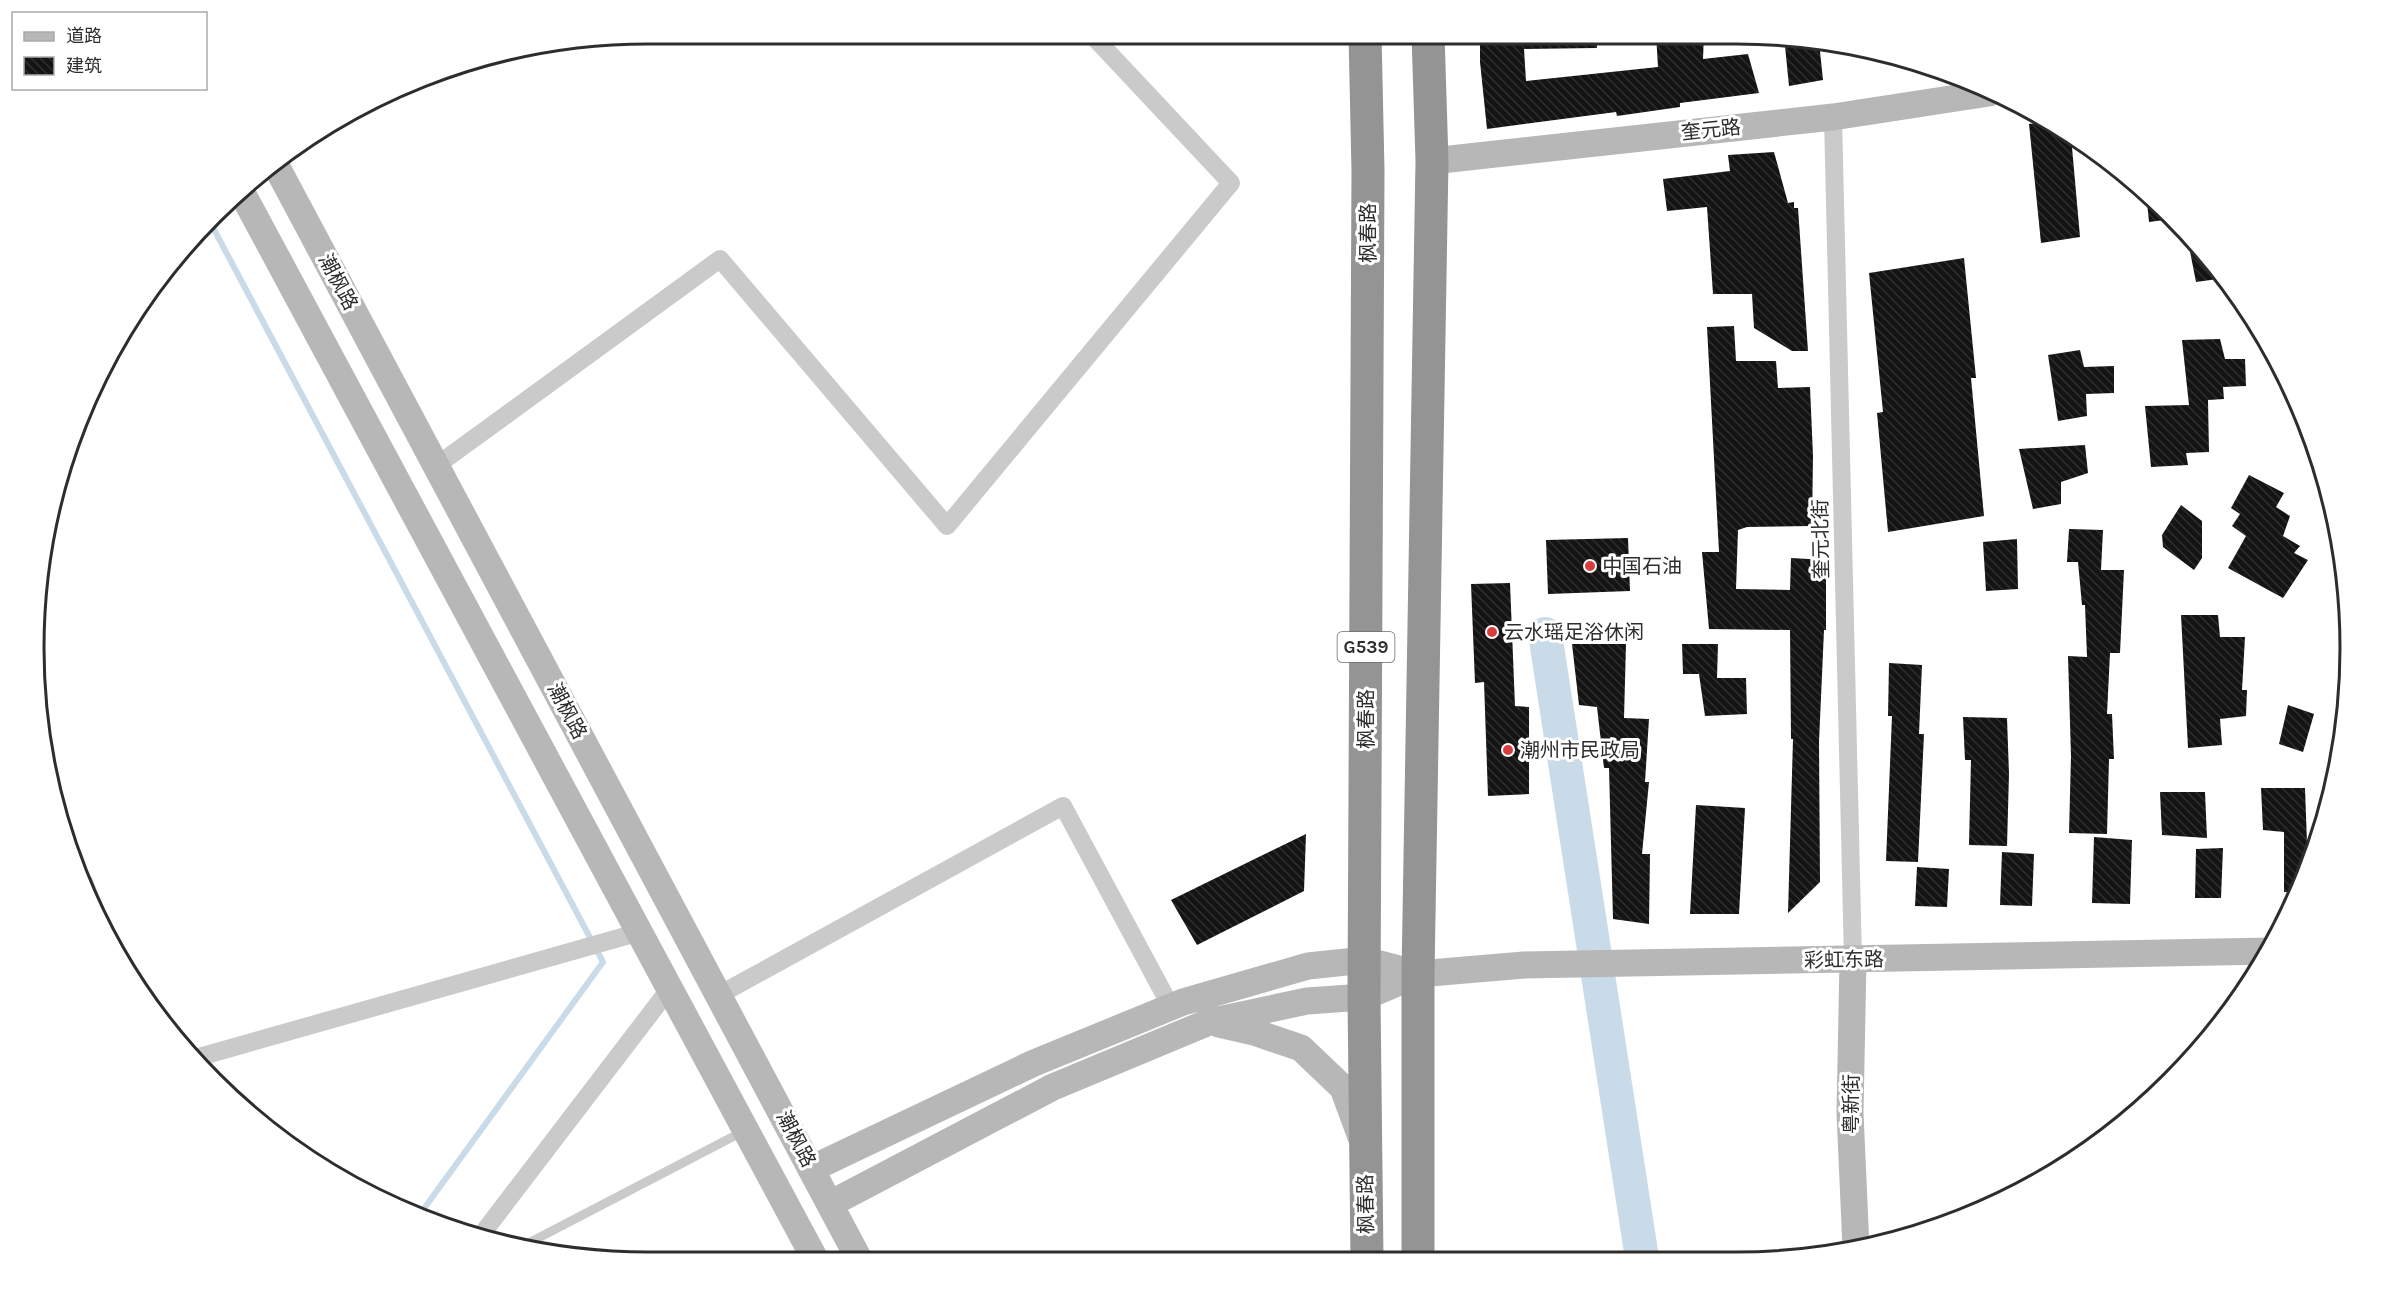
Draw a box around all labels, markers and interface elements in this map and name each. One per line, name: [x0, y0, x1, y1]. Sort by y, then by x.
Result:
legend: [12, 12, 207, 90]
text: 道路: [66, 25, 102, 47]
text: 建筑: [66, 55, 102, 77]
street label: 奎元路: [1680, 115, 1742, 145]
street label: 枫春路: [1357, 203, 1380, 263]
street label: 潮枫路: [314, 250, 362, 314]
street label: 奎元北街: [1809, 499, 1833, 579]
place label: 中国石油: [1602, 555, 1682, 578]
marker: 中国石油: [1583, 559, 1597, 573]
place label: 云水瑶足浴休闲: [1504, 621, 1644, 644]
marker: 云水瑶足浴休闲: [1485, 625, 1499, 639]
road number: G539: [1338, 632, 1394, 662]
street label: 潮枫路: [543, 679, 591, 743]
street label: 枫春路: [1355, 689, 1378, 749]
place label: 潮州市民政局: [1520, 739, 1640, 762]
marker: 潮州市民政局: [1501, 743, 1515, 757]
street label: 彩虹东路: [1804, 948, 1884, 972]
street label: 粤新街: [1840, 1074, 1863, 1134]
street label: 潮枫路: [772, 1107, 820, 1171]
street label: 枫春路: [1354, 1174, 1378, 1234]

